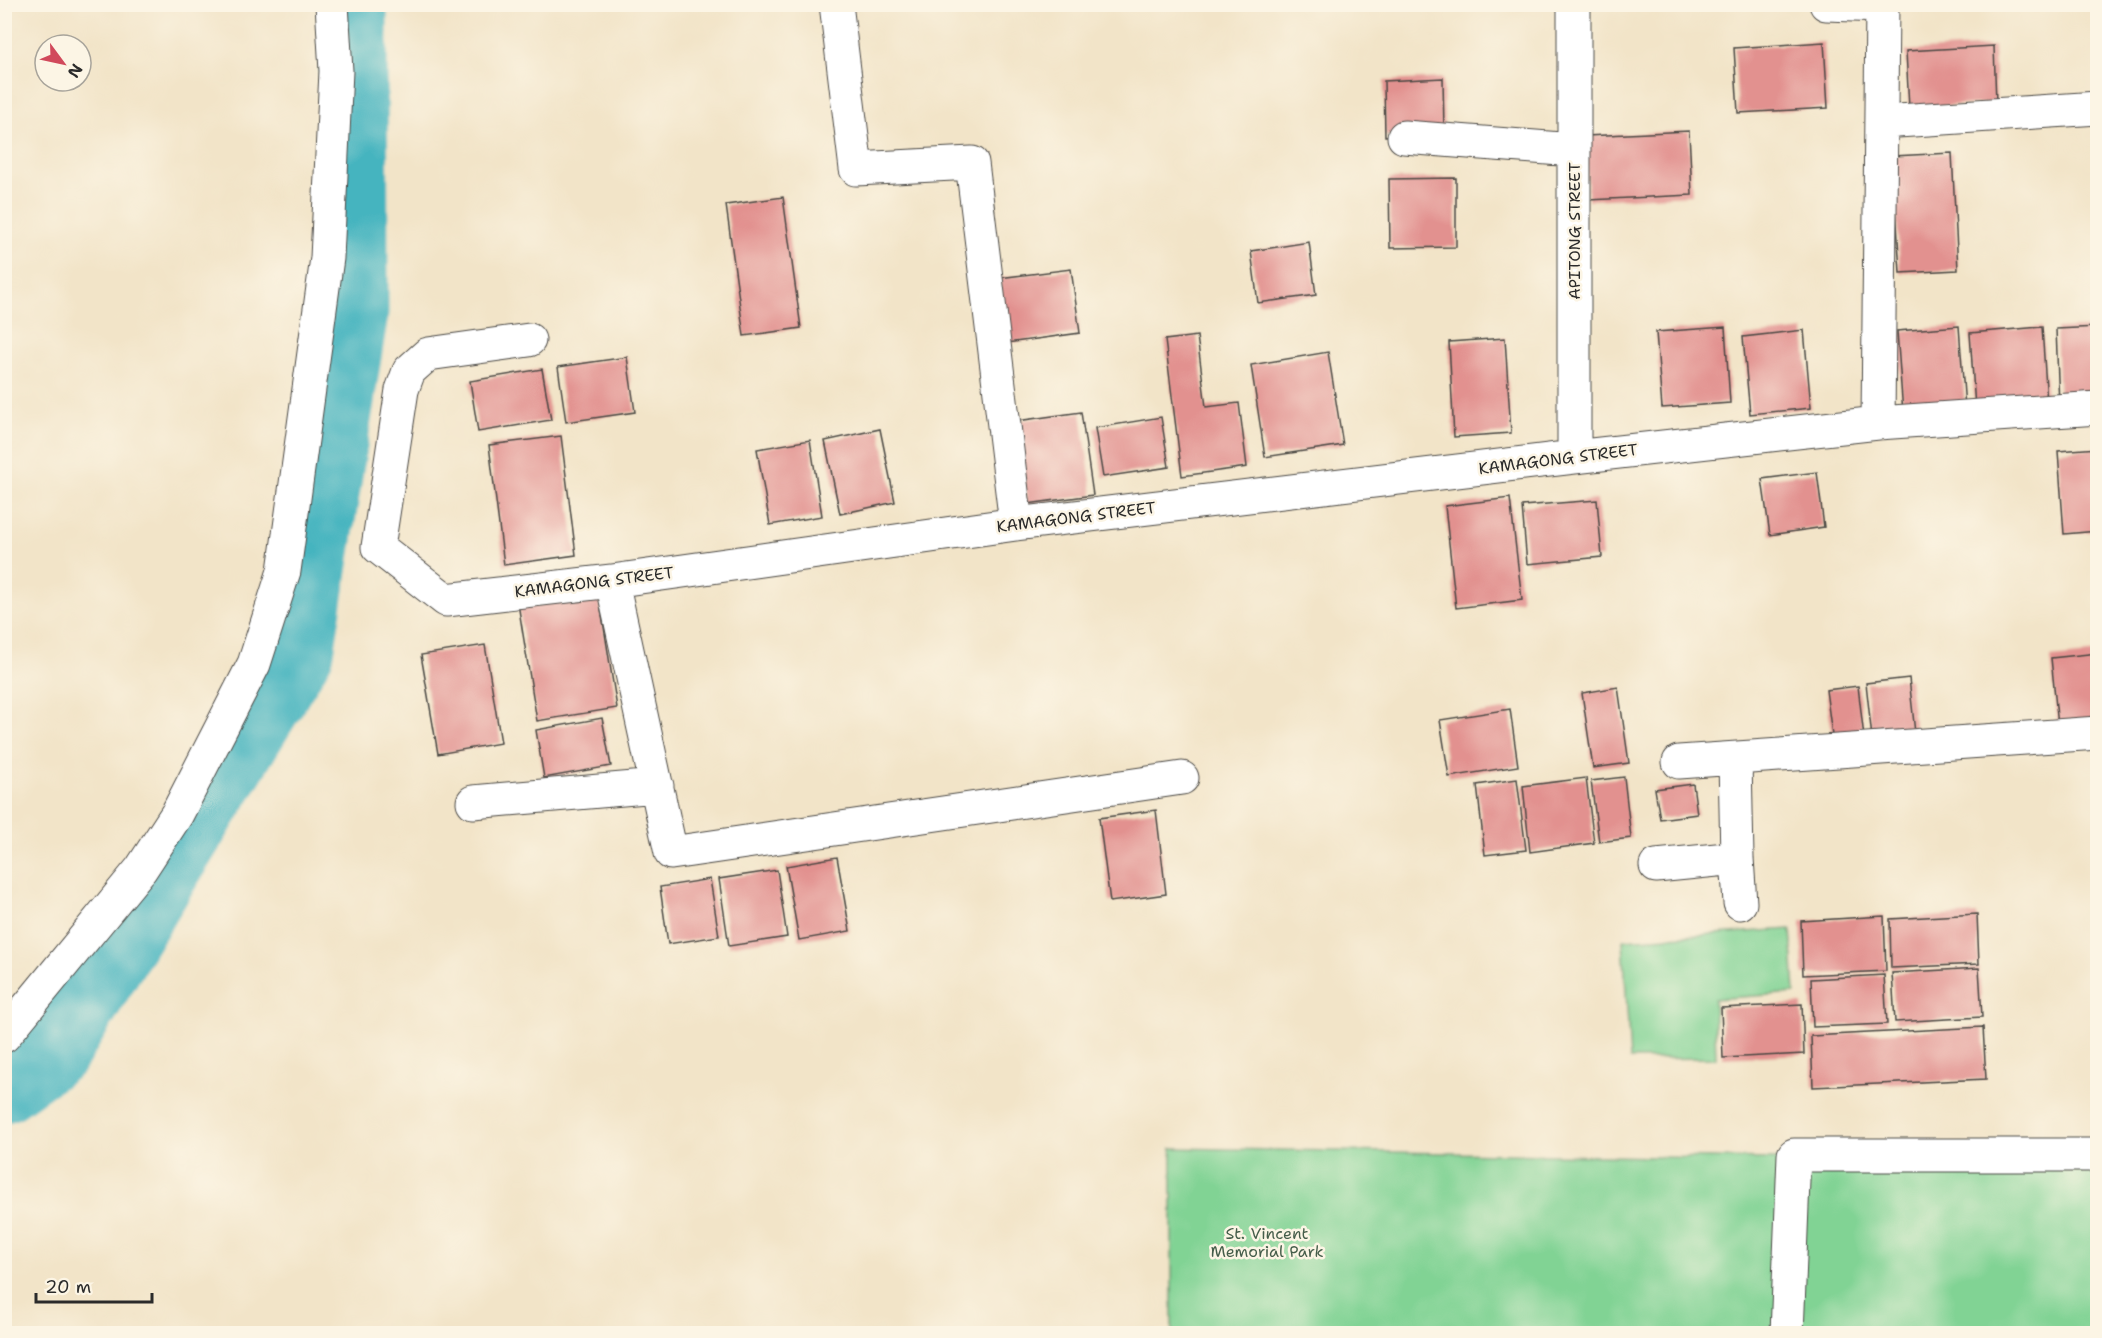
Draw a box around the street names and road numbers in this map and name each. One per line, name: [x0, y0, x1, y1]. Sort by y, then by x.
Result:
street label: APITONG STREET: [1564, 162, 1585, 300]
street label: KAMAGONG STREET: [1477, 439, 1639, 479]
street label: KAMAGONG STREET: [995, 497, 1157, 537]
street label: KAMAGONG STREET: [513, 562, 675, 602]

